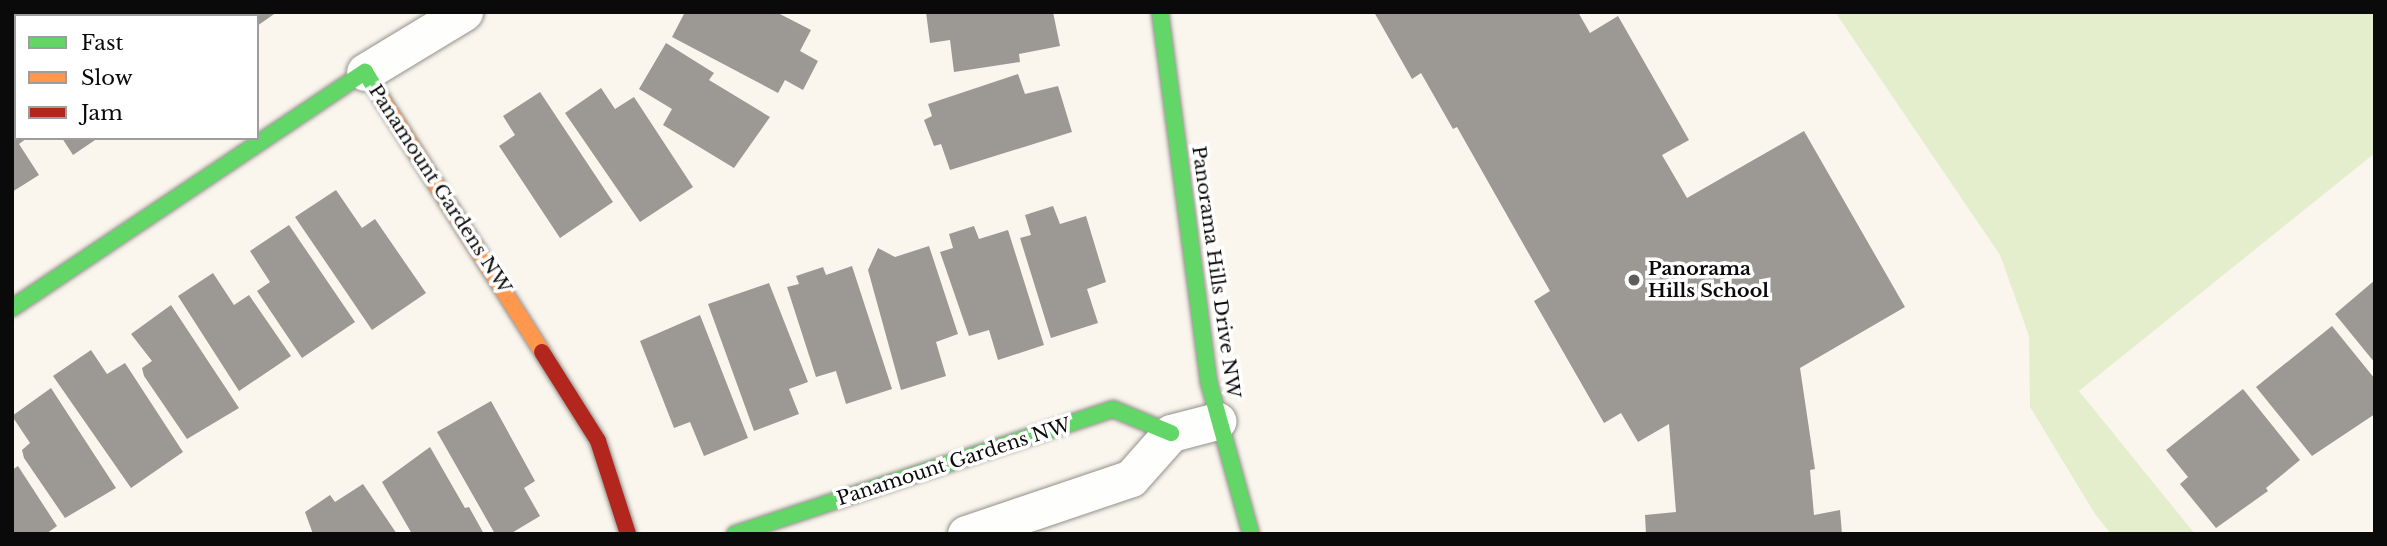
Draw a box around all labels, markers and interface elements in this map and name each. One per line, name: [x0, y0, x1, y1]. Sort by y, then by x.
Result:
legend: [14, 14, 259, 140]
text: Fast: [81, 30, 123, 56]
text: Slow: [81, 65, 133, 91]
street label: Panamount Gardens NW: [364, 80, 516, 298]
text: Jam: [81, 100, 123, 126]
street label: Panorama Hills Drive NW: [1187, 144, 1245, 400]
place label: Panorama Hills School: [1648, 258, 1769, 302]
marker: Panorama Hills School: [1626, 272, 1642, 288]
street label: Panamount Gardens NW: [834, 413, 1074, 511]

